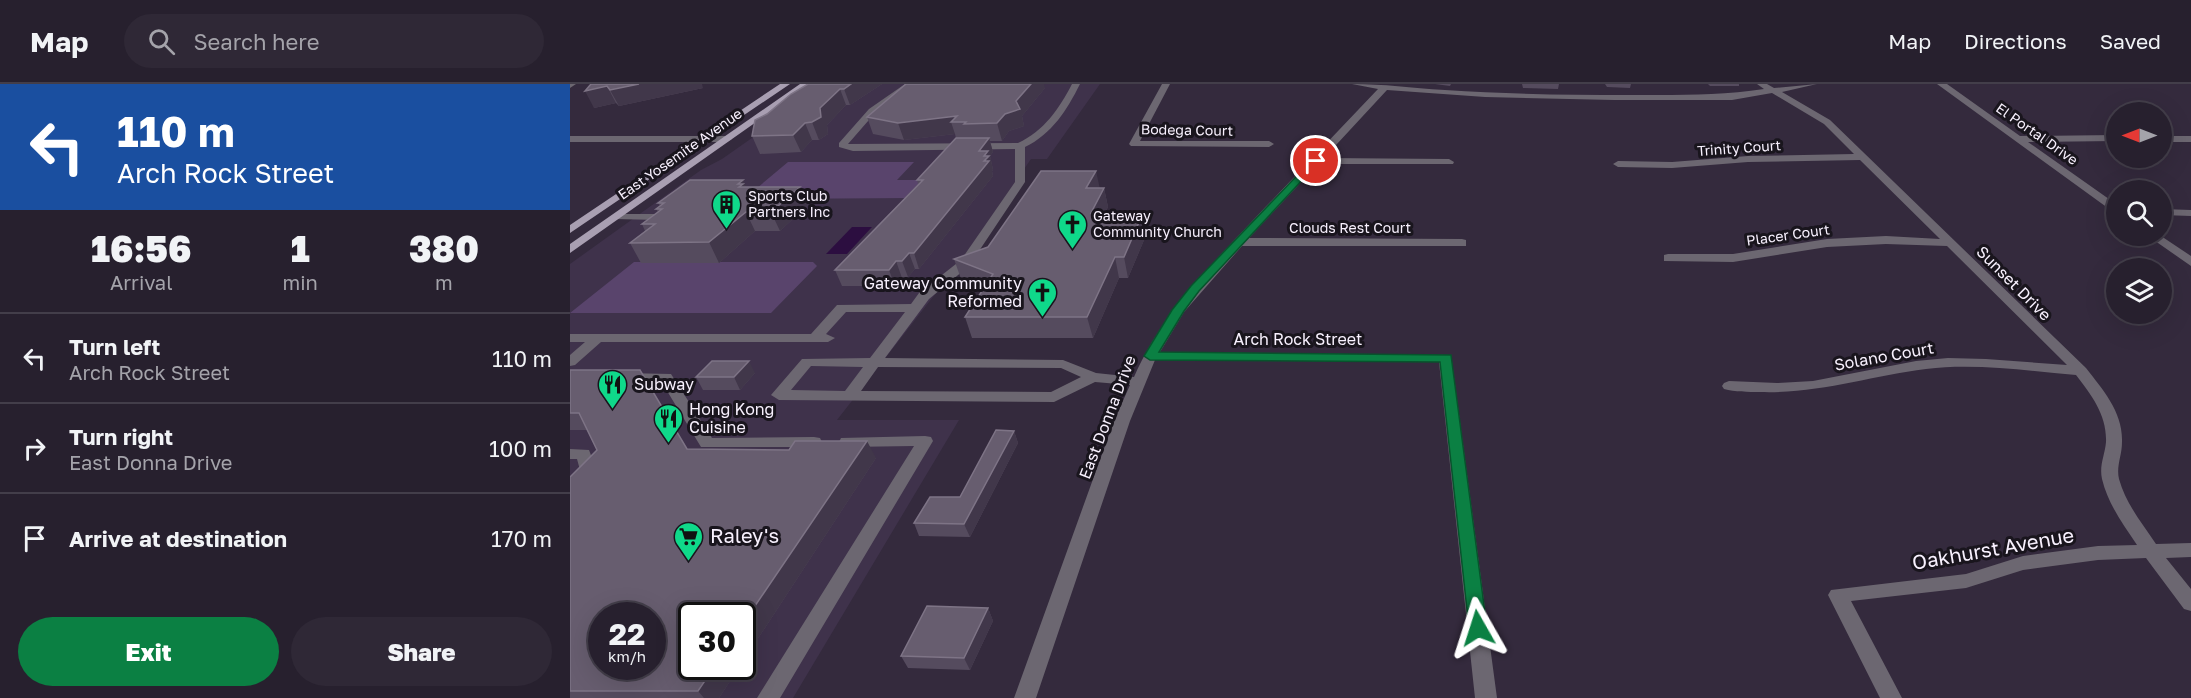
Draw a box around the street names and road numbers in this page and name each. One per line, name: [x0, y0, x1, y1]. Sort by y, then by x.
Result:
street label: El Portal Drive: [1993, 99, 2081, 168]
street label: East Yosemite Avenue: [614, 104, 745, 203]
street label: Bodega Court: [1141, 120, 1233, 139]
street label: Trinity Court: [1696, 136, 1781, 159]
street label: Clouds Rest Court: [1289, 219, 1411, 236]
street label: Placer Court: [1745, 220, 1831, 249]
street label: Sunset Drive: [1972, 241, 2056, 325]
street label: Arch Rock Street: [1234, 329, 1362, 349]
street label: Solano Court: [1833, 337, 1935, 375]
street label: East Donna Drive: [1074, 352, 1140, 482]
street label: Oakhurst Avenue: [1910, 522, 2076, 574]

